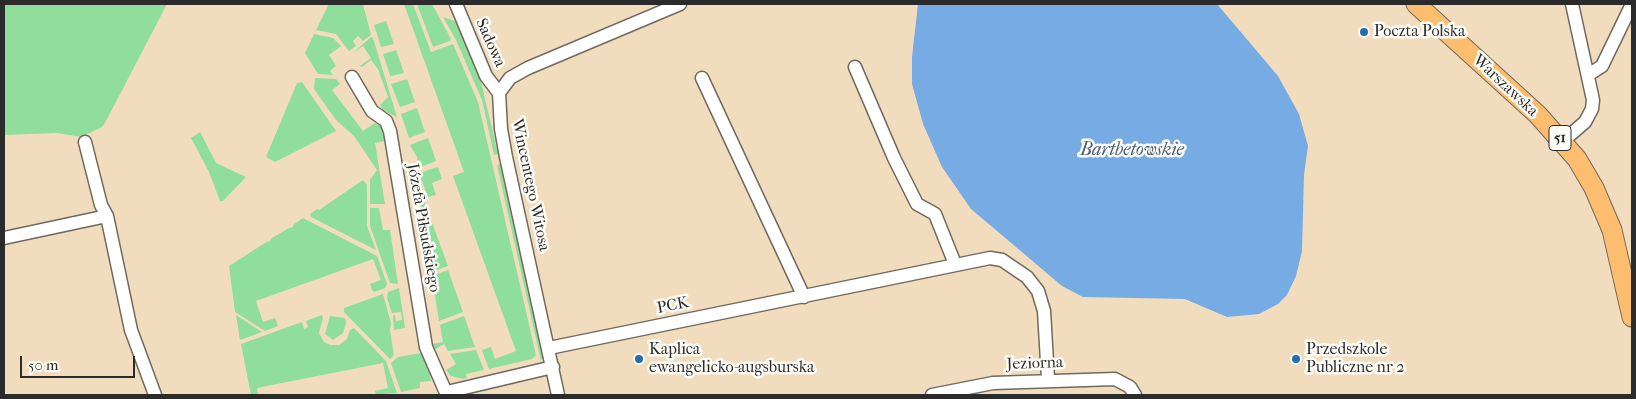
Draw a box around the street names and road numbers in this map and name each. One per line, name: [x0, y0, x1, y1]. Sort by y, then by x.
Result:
street label: Sadowa: [471, 16, 509, 70]
street label: Warszawska: [1468, 51, 1542, 121]
street label: Wincentego Witosa: [507, 117, 553, 253]
road number: 51: [1549, 126, 1571, 150]
street label: Józefa Piłsudskiego: [402, 162, 444, 294]
street label: PCK: [655, 294, 691, 318]
street label: Jeziorna: [1006, 353, 1064, 375]

